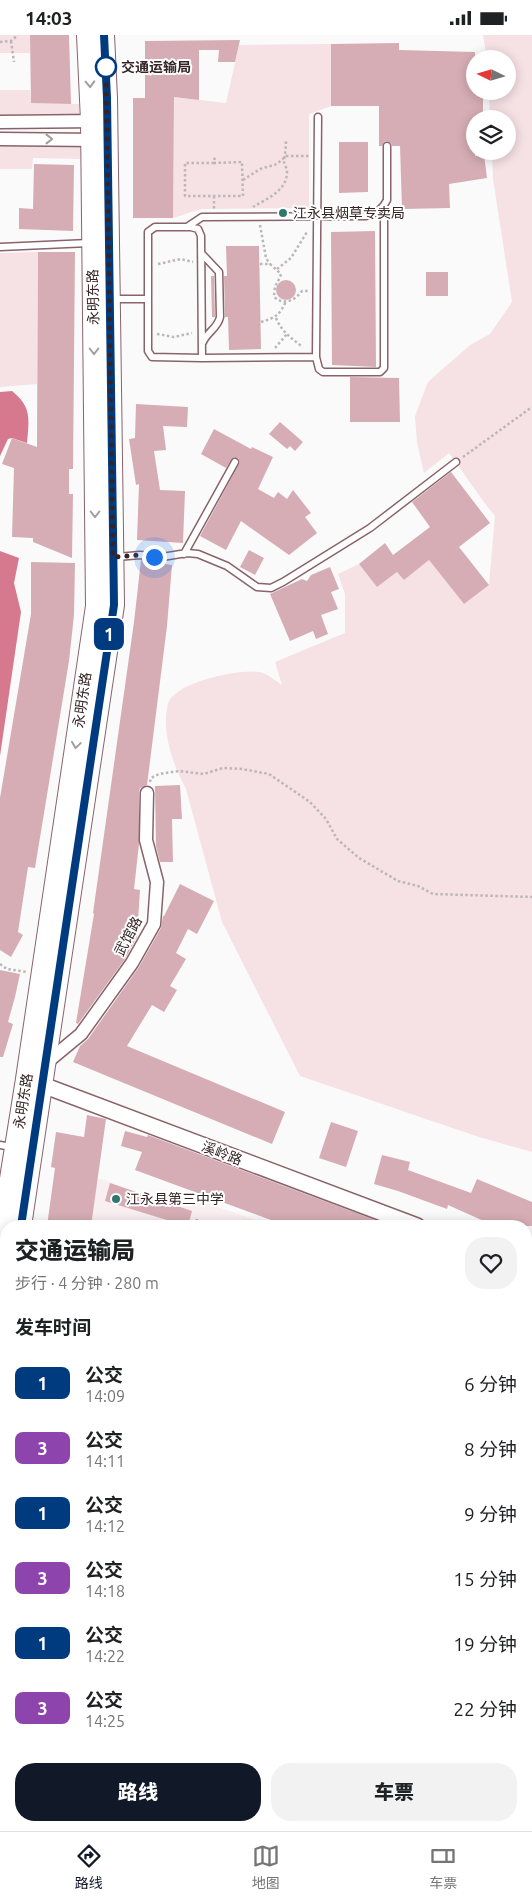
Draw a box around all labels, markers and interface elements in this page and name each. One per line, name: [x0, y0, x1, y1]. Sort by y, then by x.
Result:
text: 14:03: [25, 7, 73, 29]
north arrow: [466, 50, 516, 100]
map controls: [466, 50, 516, 160]
marker: 交通运输局: [95, 56, 117, 78]
place label: 交通运输局: [121, 59, 191, 75]
one-way arrow: [85, 80, 95, 88]
button: layers: [466, 110, 516, 160]
one-way arrow: [45, 134, 53, 145]
place label: 江永县烟草专卖局: [293, 205, 405, 221]
marker: 江永县烟草专卖局: [277, 207, 289, 219]
street label: 永明东路: [85, 269, 101, 325]
one-way arrow: [88, 347, 99, 355]
one-way arrow: [90, 510, 100, 518]
your location: [142, 545, 167, 570]
line badge: 1: [93, 618, 125, 650]
text: 1: [104, 624, 114, 644]
street label: 永明东路: [70, 671, 94, 729]
one-way arrow: [71, 740, 81, 749]
street label: 武馆路: [111, 914, 145, 958]
street label: 永明东路: [11, 1072, 35, 1130]
street label: 溪岭路: [200, 1138, 244, 1168]
place label: 江永县第三中学: [126, 1191, 224, 1207]
marker: 江永县第三中学: [110, 1193, 122, 1205]
text: 交通运输局: [15, 1237, 135, 1264]
button: heart: [465, 1237, 517, 1289]
text: 步行 · 4 分钟 · 280 m: [15, 1274, 159, 1292]
text: 发车时间: [15, 1316, 91, 1338]
text: 公交: [85, 1364, 123, 1386]
text: 1: [37, 1373, 48, 1393]
text: 6 分钟: [464, 1373, 517, 1395]
text: 14:09: [85, 1387, 125, 1405]
text: 公交: [85, 1429, 123, 1451]
text: 3: [37, 1438, 48, 1458]
text: 8 分钟: [464, 1438, 517, 1460]
text: 14:11: [85, 1452, 125, 1470]
text: 公交: [85, 1494, 123, 1516]
text: 1: [37, 1503, 48, 1523]
text: 9 分钟: [464, 1503, 517, 1525]
text: 14:12: [85, 1517, 125, 1535]
text: 公交: [85, 1559, 123, 1581]
text: 3: [37, 1568, 48, 1588]
text: 15 分钟: [453, 1568, 517, 1590]
text: 14:18: [85, 1582, 125, 1600]
text: 公交: [85, 1624, 123, 1646]
text: 1: [37, 1633, 48, 1653]
text: 19 分钟: [453, 1633, 517, 1655]
text: 14:22: [85, 1647, 125, 1665]
text: 公交: [85, 1689, 123, 1711]
text: 3: [37, 1698, 48, 1718]
text: 22 分钟: [453, 1698, 517, 1720]
text: 14:25: [85, 1712, 125, 1730]
button: 路线: [15, 1763, 261, 1821]
button: 车票: [271, 1763, 517, 1821]
tab: 路线: [75, 1842, 103, 1892]
tab: 地图: [252, 1842, 280, 1892]
tab: 车票: [429, 1842, 457, 1892]

